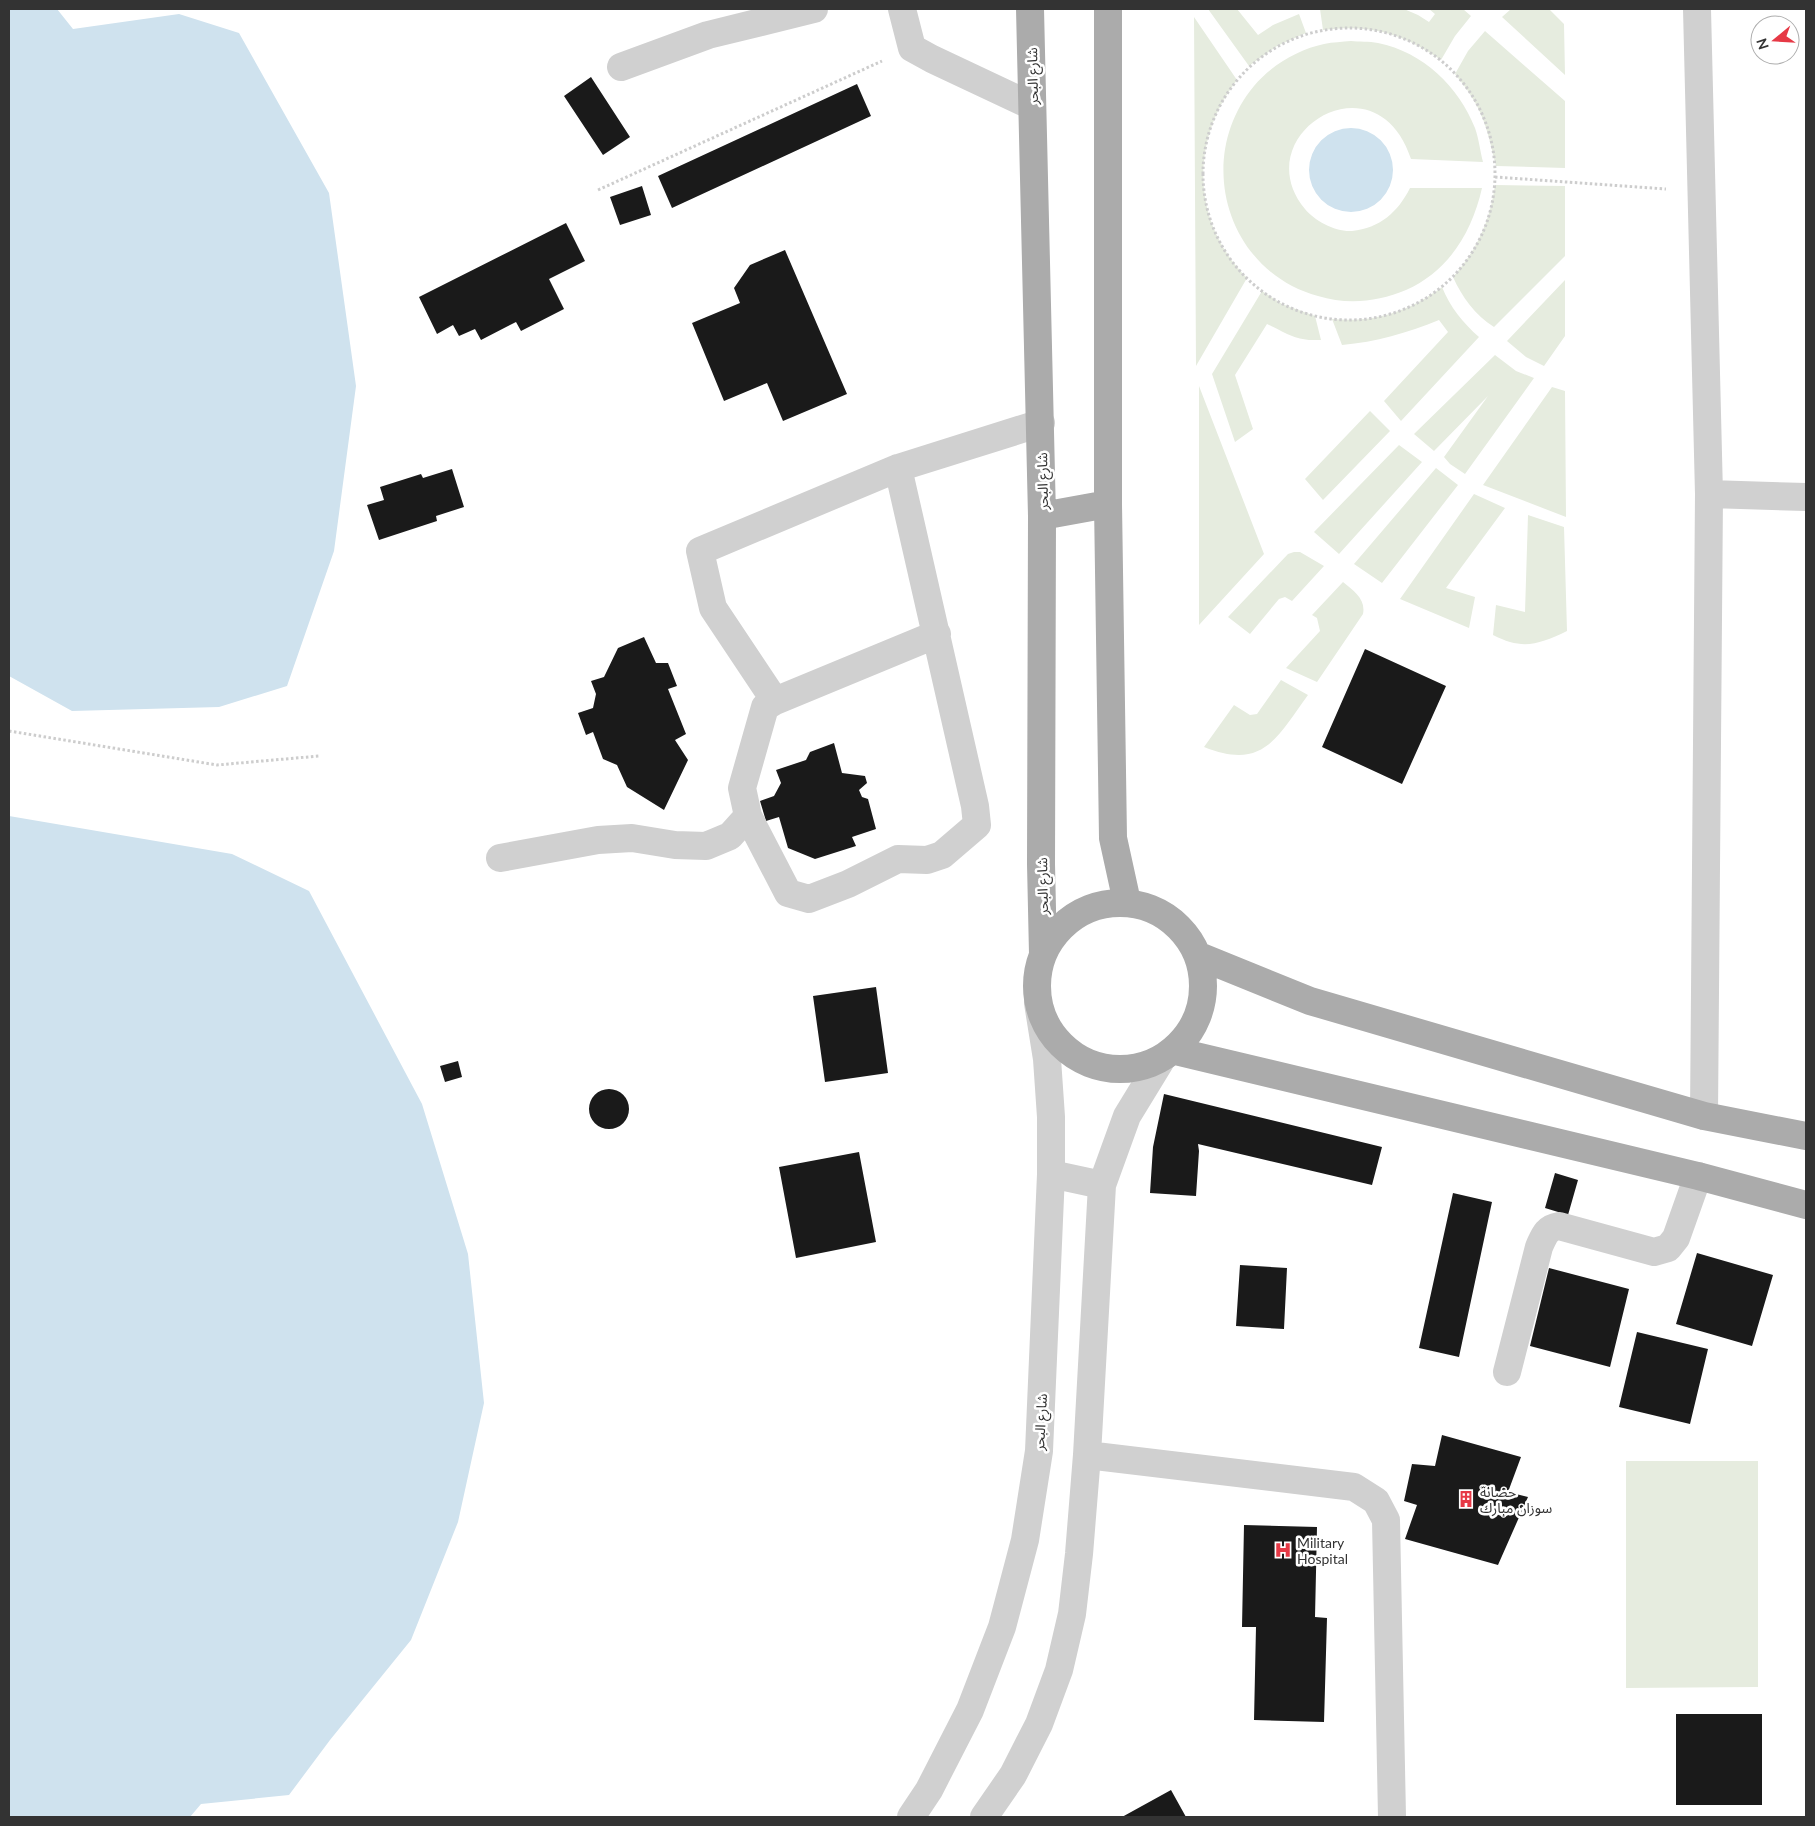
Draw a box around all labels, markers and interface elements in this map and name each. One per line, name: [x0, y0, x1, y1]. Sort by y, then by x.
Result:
north arrow: [1750, 15, 1800, 65]
text: N: [1752, 36, 1772, 52]
street label: شارع البحر: [1023, 47, 1044, 106]
street label: شارع البحر: [1033, 452, 1054, 511]
street label: شارع البحر: [1033, 857, 1054, 916]
street label: شارع البحر: [1030, 1393, 1053, 1452]
place label: حضانة سوزان مبارك: [1480, 1483, 1552, 1517]
building icon: حضانة سوزان مبارك: [1456, 1489, 1476, 1509]
place label: Military Hospital: [1297, 1534, 1348, 1567]
hospital icon: Military Hospital: [1273, 1540, 1293, 1560]

